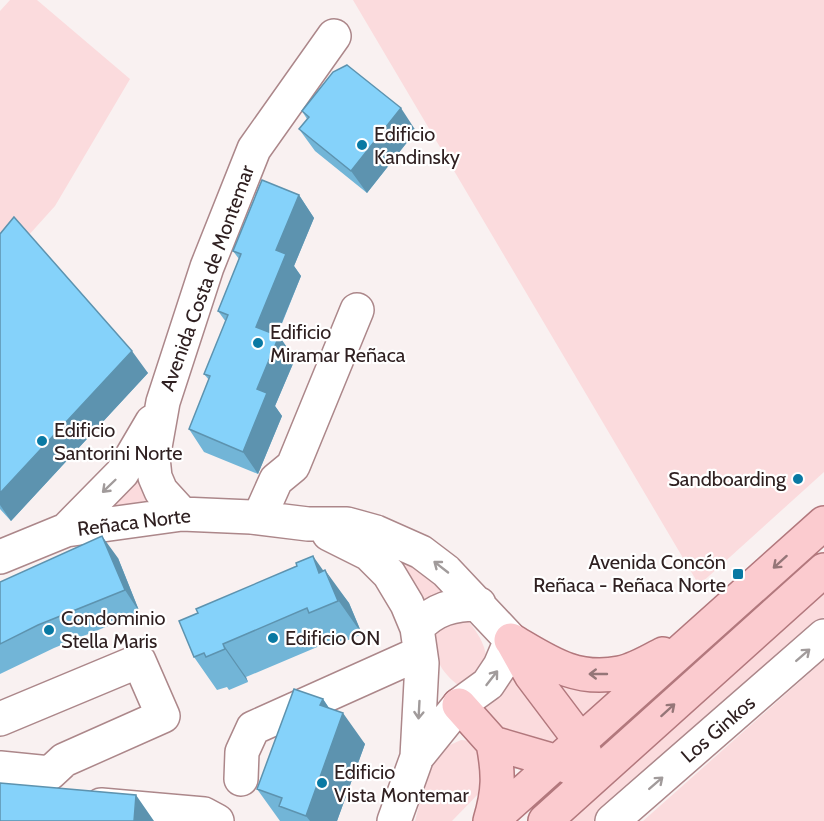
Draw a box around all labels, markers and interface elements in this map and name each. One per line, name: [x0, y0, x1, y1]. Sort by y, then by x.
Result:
place label: Edificio Kandinsky: [374, 122, 460, 169]
marker: Edificio Kandinsky: [355, 138, 369, 152]
street label: Avenida Costa de Montemar: [155, 161, 259, 394]
place label: Edificio Miramar Reñaca: [270, 320, 406, 367]
marker: Edificio Miramar Reñaca: [251, 336, 265, 350]
place label: Edificio Santorini Norte: [54, 418, 182, 465]
marker: Edificio Santorini Norte: [35, 434, 49, 448]
place label: Sandboarding: [668, 467, 787, 491]
marker: Sandboarding: [791, 472, 805, 486]
one-way arrow: [101, 479, 116, 493]
street label: Reñaca Norte: [76, 503, 192, 541]
place label: Avenida Concón Reñaca - Reñaca Norte: [533, 550, 726, 597]
one-way arrow: [773, 555, 788, 569]
one-way arrow: [433, 561, 449, 574]
marker: Avenida Concón Reñaca - Reñaca Norte: [731, 567, 745, 581]
place label: Condominio Stella Maris: [61, 606, 166, 653]
marker: Condominio Stella Maris: [42, 623, 56, 637]
place label: Edificio ON: [285, 626, 380, 650]
marker: Edificio ON: [266, 631, 280, 645]
one-way arrow: [795, 648, 811, 661]
one-way arrow: [589, 668, 609, 680]
one-way arrow: [485, 670, 498, 686]
street label: Los Ginkos: [676, 690, 760, 768]
one-way arrow: [414, 700, 425, 720]
one-way arrow: [660, 703, 675, 717]
place label: Edificio Vista Montemar: [334, 760, 469, 807]
marker: Edificio Vista Montemar: [315, 776, 329, 790]
one-way arrow: [648, 776, 664, 789]

